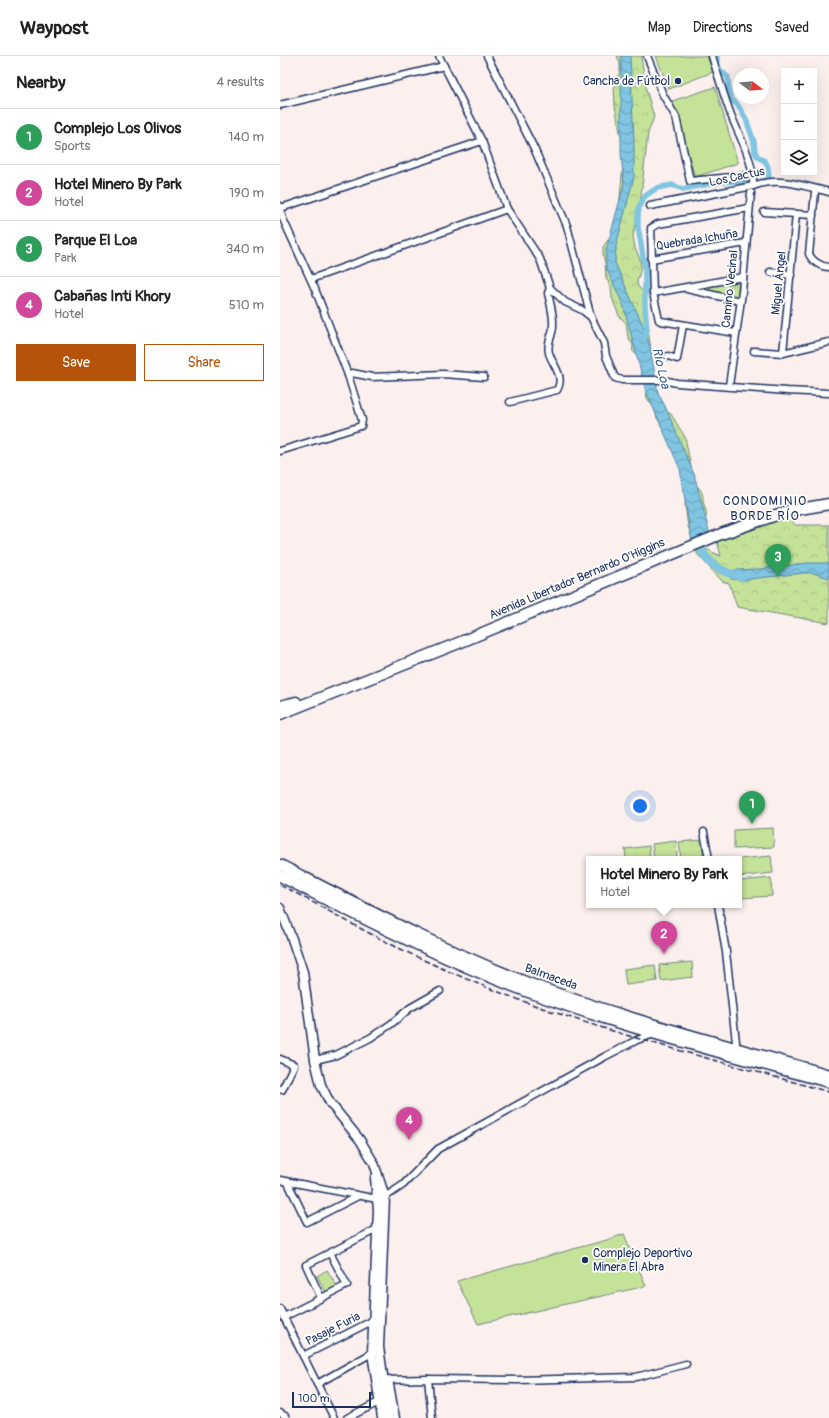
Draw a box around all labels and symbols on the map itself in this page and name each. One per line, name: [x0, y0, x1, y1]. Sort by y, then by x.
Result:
north arrow: [733, 68, 769, 104]
place label: Cancha de Fútbol: [583, 74, 670, 89]
marker: Cancha de Fútbol: [673, 76, 683, 86]
street label: Los Cactus: [708, 164, 767, 190]
street label: Quebrada Ichuña: [655, 226, 739, 254]
street label: Camino Vecinal: [718, 249, 742, 329]
street label: Miguel Ángel: [767, 250, 790, 316]
water label: Río Loa: [649, 346, 674, 391]
district label: CONDOMINIO BORDE RÍO: [723, 493, 807, 524]
street label: Avenida Libertador Bernardo O'Higgins: [487, 535, 668, 623]
pin: 3: [765, 544, 791, 577]
pin: 1: [739, 791, 765, 824]
your location: [630, 796, 650, 816]
pin: 2: [651, 921, 677, 954]
street label: Balmaceda: [523, 961, 580, 994]
pin: 4: [396, 1107, 422, 1140]
place label: Complejo Deportivo Minera El Abra: [593, 1246, 693, 1275]
marker: Complejo Deportivo Minera El Abra: [580, 1255, 590, 1265]
street label: Pasaje Furia: [303, 1309, 363, 1349]
scale bar: [292, 1390, 371, 1409]

